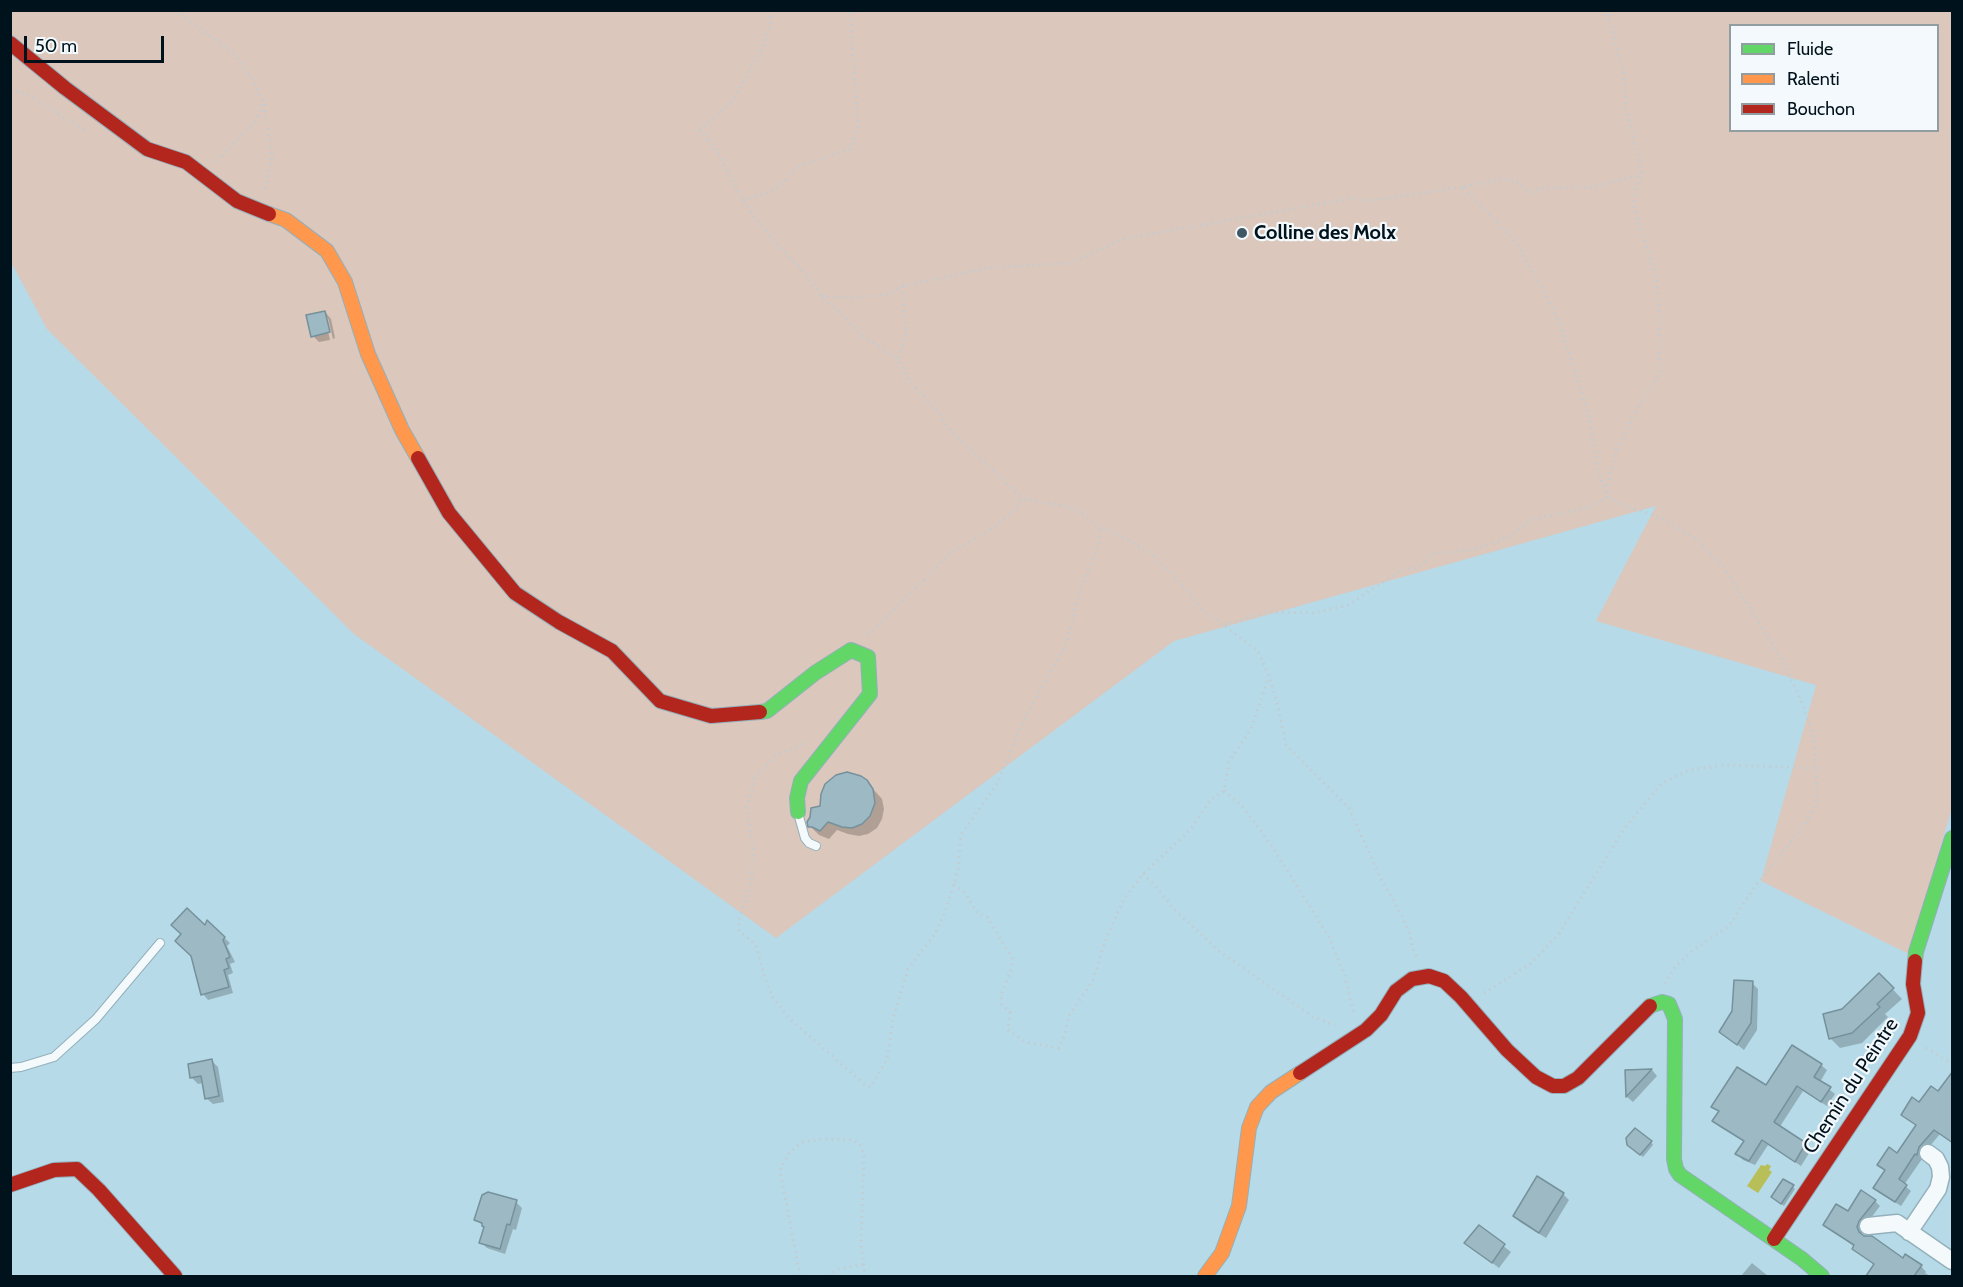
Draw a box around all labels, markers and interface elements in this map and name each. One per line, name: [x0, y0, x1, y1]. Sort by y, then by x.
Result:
scale bar: [27, 24, 166, 62]
legend: [1729, 24, 1939, 132]
text: 50 m: [35, 35, 77, 57]
text: Fluide: [1787, 38, 1833, 60]
text: Ralenti: [1787, 68, 1840, 90]
text: Bouchon: [1787, 98, 1855, 120]
place label: Colline des Molx: [1254, 221, 1396, 245]
marker: Colline des Molx: [1235, 226, 1249, 240]
street label: Chemin du Peintre: [1798, 1014, 1904, 1158]

